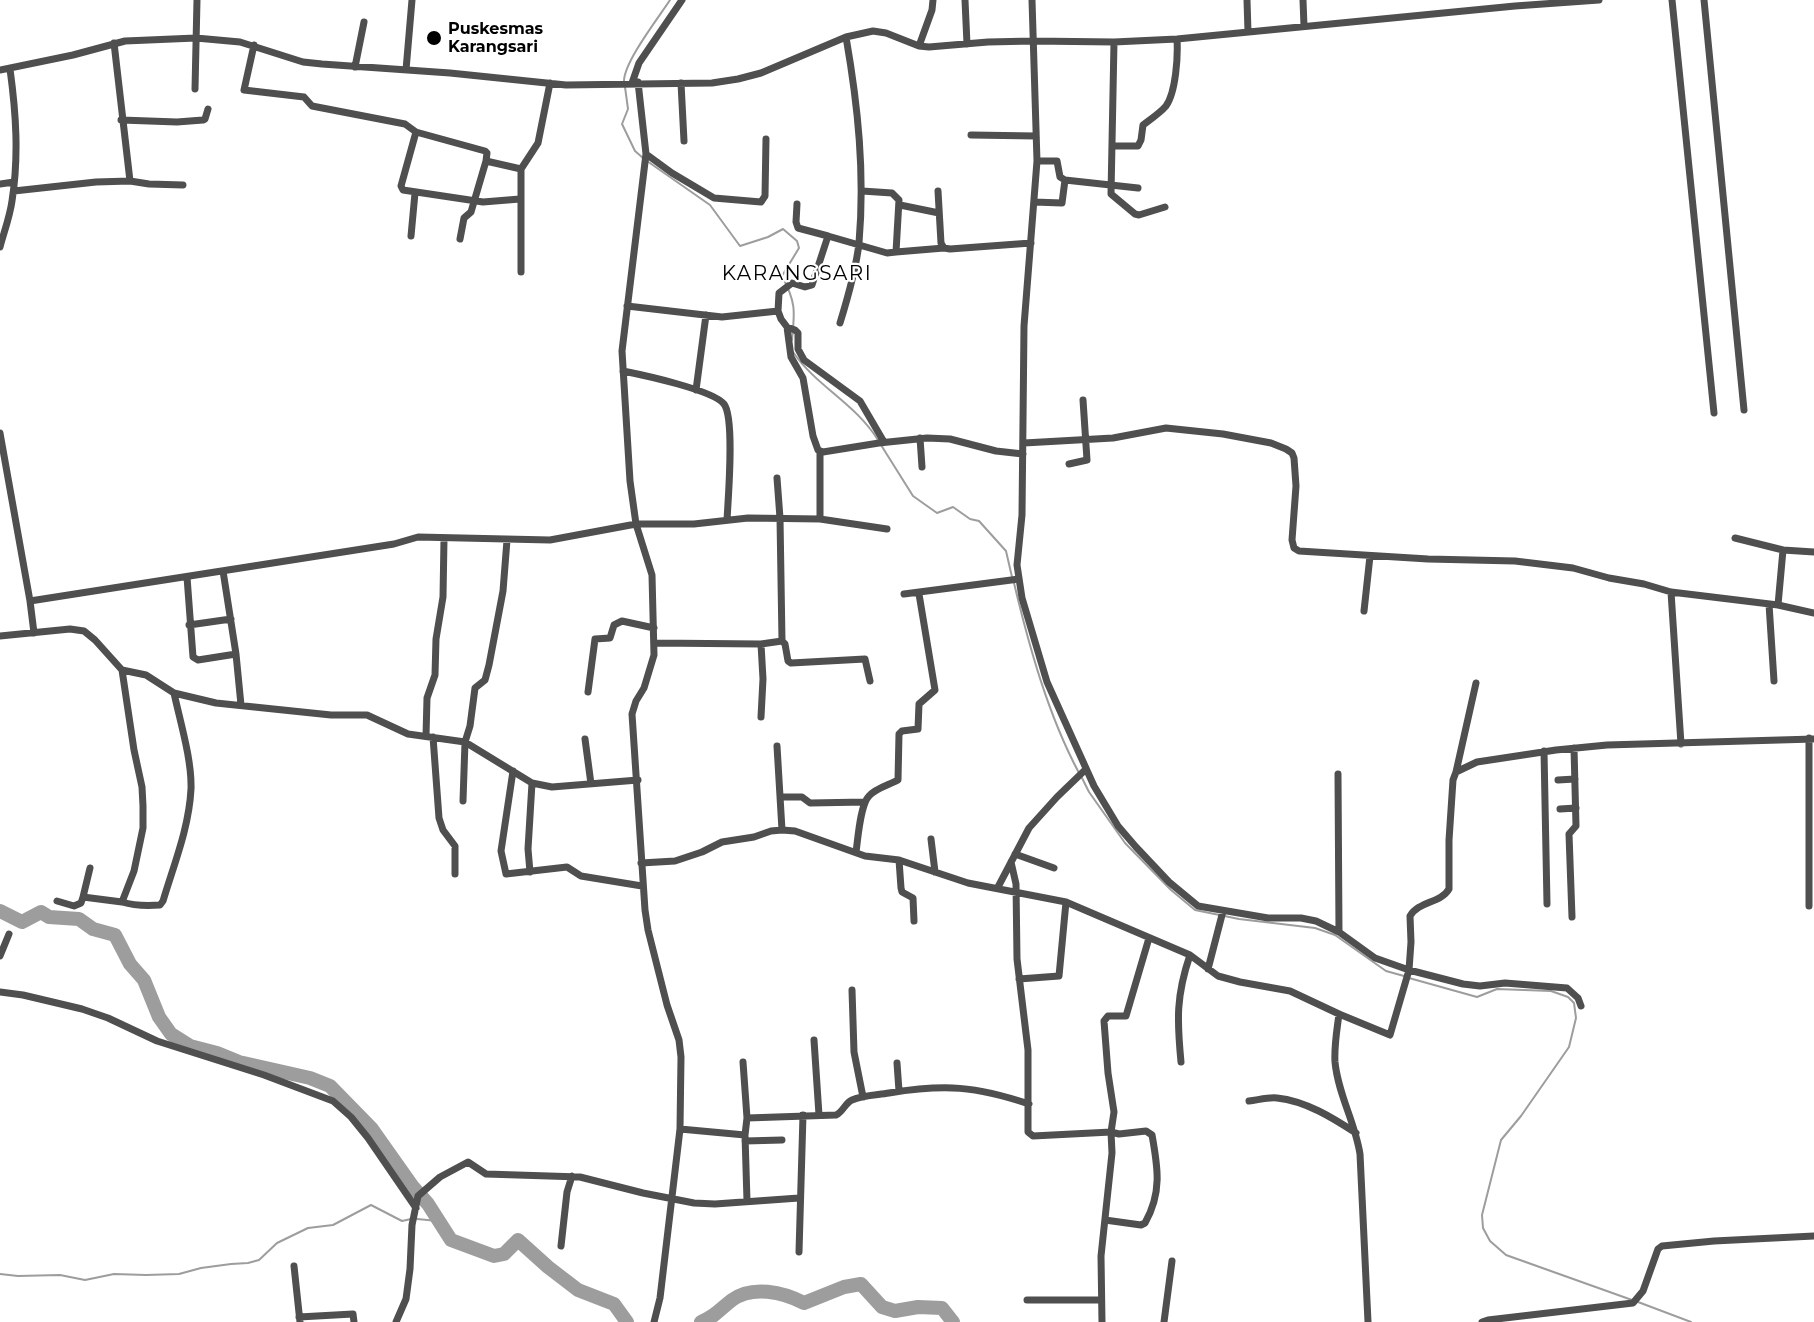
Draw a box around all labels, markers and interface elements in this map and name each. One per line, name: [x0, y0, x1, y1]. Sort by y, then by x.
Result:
place label: Puskesmas Karangsari: [448, 19, 543, 57]
marker: Puskesmas Karangsari: [425, 29, 443, 47]
district label: KARANGSARI: [722, 262, 872, 286]

